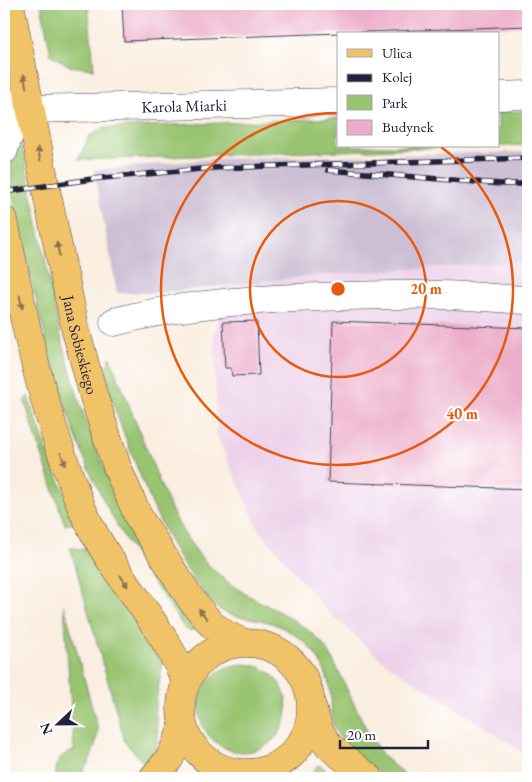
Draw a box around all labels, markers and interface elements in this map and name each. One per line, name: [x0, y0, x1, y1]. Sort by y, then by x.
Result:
legend: [337, 32, 500, 148]
text: Ulica: [382, 43, 412, 62]
text: Kolej: [382, 67, 412, 86]
one-way arrow: [21, 73, 29, 88]
text: Park: [382, 93, 409, 112]
street label: Karola Miarki: [141, 95, 227, 117]
text: Budynek: [382, 117, 435, 136]
one-way arrow: [35, 147, 43, 162]
one-way arrow: [54, 242, 62, 257]
text: 20 m: [410, 279, 442, 298]
centre of rings: [329, 280, 347, 298]
street label: Jana Sobieskiego: [57, 291, 103, 397]
one-way arrow: [17, 295, 25, 310]
text: 40 m: [446, 404, 478, 423]
one-way arrow: [60, 451, 68, 466]
one-way arrow: [120, 574, 129, 587]
one-way arrow: [197, 608, 208, 621]
north arrow: [32, 700, 82, 750]
scale bar: [340, 717, 427, 749]
text: N: [35, 720, 56, 737]
text: 20 m: [347, 725, 376, 744]

